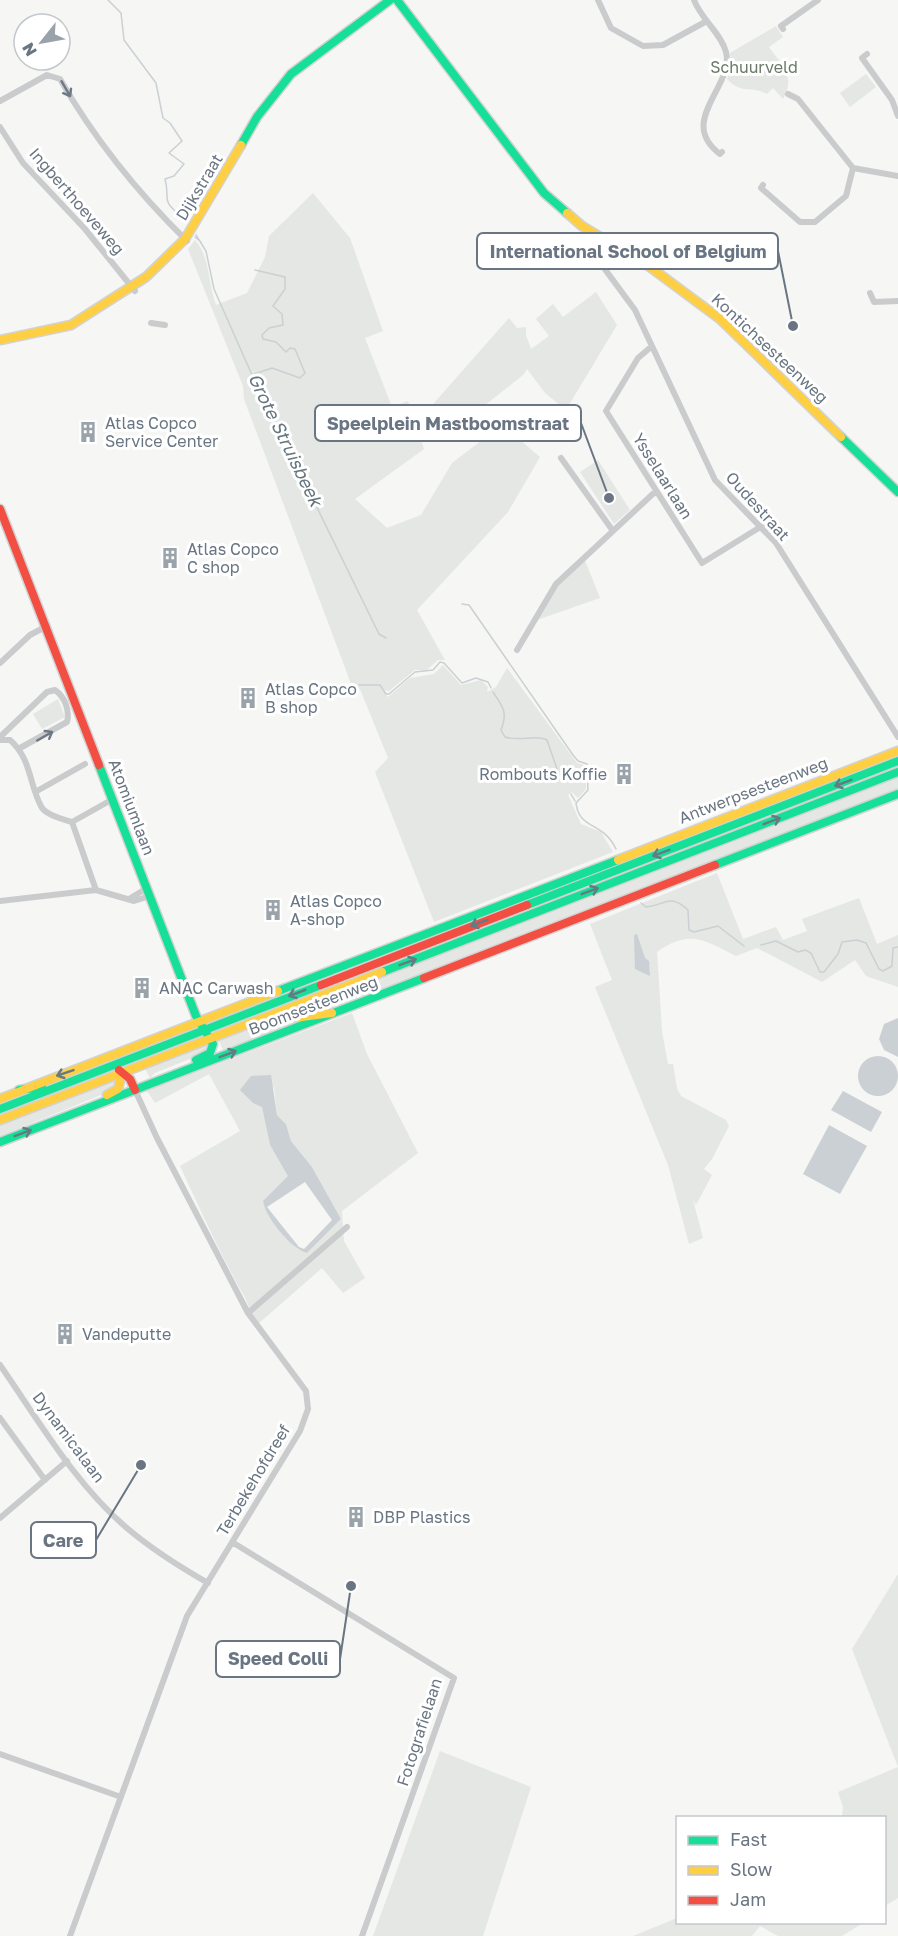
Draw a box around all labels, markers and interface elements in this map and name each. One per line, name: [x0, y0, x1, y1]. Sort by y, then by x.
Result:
north arrow: [12, 12, 72, 72]
text: N: [17, 39, 41, 60]
park label: Schuurveld: [710, 57, 798, 77]
one-way arrow: [60, 80, 72, 97]
street label: Ingberthoeveweg: [25, 144, 129, 258]
street label: Dijkstraat: [171, 150, 227, 224]
callout: International School of Belgium: [477, 233, 778, 269]
text: International School of Belgium: [490, 240, 766, 262]
street label: Kontichsesteenweg: [708, 289, 832, 407]
water label: Grote Struisbeek: [244, 369, 328, 511]
callout: Speelplein Mastboomstraat: [315, 405, 581, 441]
text: Speelplein Mastboomstraat: [327, 412, 569, 434]
place label: Atlas Copco Service Center: [105, 413, 218, 451]
building icon: Atlas Copco Service Center: [76, 420, 100, 444]
street label: Ysselaarlaan: [629, 429, 697, 523]
street label: Oudestraat: [722, 467, 794, 545]
place label: Atlas Copco C shop: [187, 539, 279, 577]
building icon: Atlas Copco C shop: [158, 546, 182, 570]
place label: Atlas Copco B shop: [265, 679, 357, 717]
building icon: Atlas Copco B shop: [236, 686, 260, 710]
one-way arrow: [36, 730, 53, 742]
street label: Antwerpsesteenweg: [676, 752, 830, 828]
street label: Atomiumlaan: [104, 756, 160, 858]
building icon: Rombouts Koffie: [612, 762, 636, 786]
place label: Rombouts Koffie: [479, 764, 607, 784]
one-way arrow: [834, 778, 853, 789]
one-way arrow: [762, 815, 781, 826]
one-way arrow: [652, 848, 671, 859]
one-way arrow: [580, 885, 599, 896]
place label: Atlas Copco A-shop: [290, 891, 382, 929]
building icon: Atlas Copco A-shop: [261, 898, 285, 922]
one-way arrow: [470, 918, 489, 929]
one-way arrow: [398, 956, 417, 967]
street label: Boomsesteenweg: [246, 971, 380, 1039]
building icon: ANAC Carwash: [130, 976, 154, 1000]
place label: ANAC Carwash: [159, 978, 274, 998]
one-way arrow: [288, 989, 307, 1000]
one-way arrow: [218, 1048, 237, 1059]
one-way arrow: [56, 1069, 75, 1080]
one-way arrow: [13, 1127, 32, 1138]
building icon: Vandeputte: [53, 1322, 77, 1346]
place label: Vandeputte: [82, 1324, 171, 1344]
street label: Dynamicalaan: [28, 1388, 110, 1486]
street label: Terbekehofdreef: [212, 1421, 294, 1539]
building icon: DBP Plastics: [344, 1505, 368, 1529]
place label: DBP Plastics: [373, 1507, 470, 1527]
callout: Care: [31, 1522, 96, 1558]
text: Care: [43, 1529, 84, 1551]
callout: Speed Colli: [216, 1641, 340, 1677]
text: Speed Colli: [228, 1647, 328, 1669]
street label: Fotografielaan: [392, 1675, 446, 1789]
legend: [676, 1816, 886, 1924]
text: Fast: [730, 1828, 767, 1850]
text: Slow: [730, 1858, 773, 1880]
text: Jam: [730, 1888, 766, 1910]

